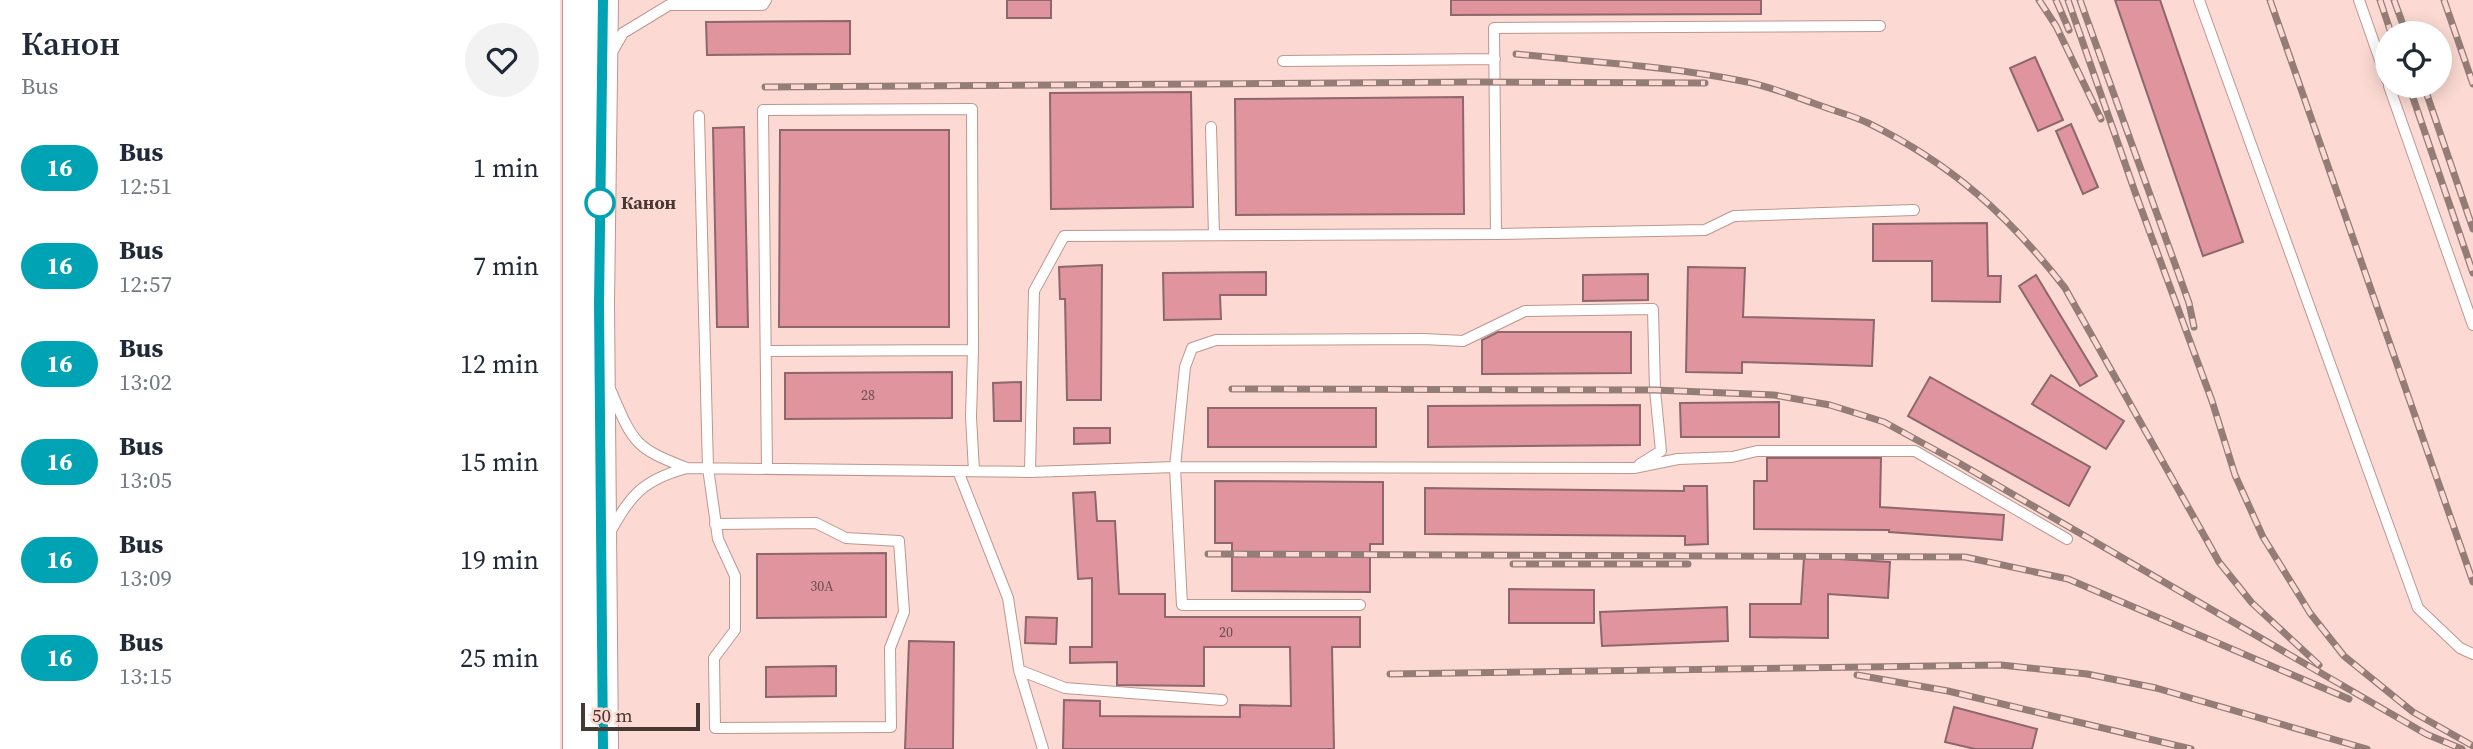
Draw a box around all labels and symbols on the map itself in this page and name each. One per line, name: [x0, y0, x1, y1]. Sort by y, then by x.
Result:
marker: Канон: [585, 188, 615, 218]
place label: Канон: [621, 190, 677, 215]
house number: 28: [861, 385, 875, 405]
house number: 30А: [810, 576, 834, 596]
house number: 20: [1219, 622, 1233, 642]
scale bar: [581, 700, 700, 732]

